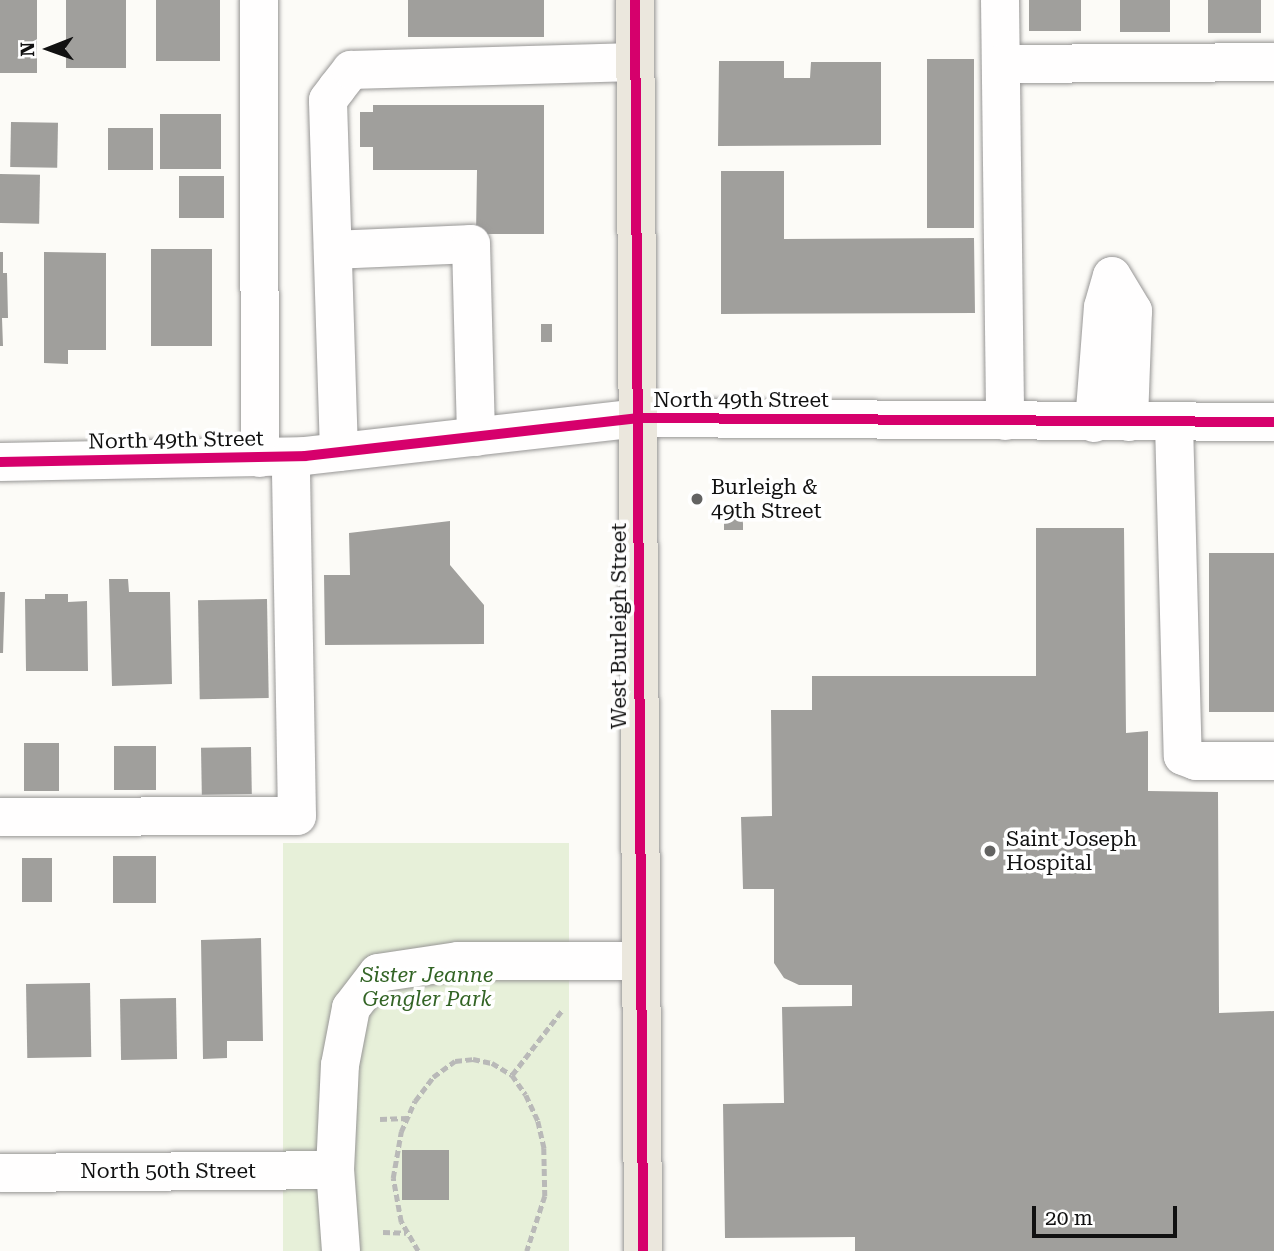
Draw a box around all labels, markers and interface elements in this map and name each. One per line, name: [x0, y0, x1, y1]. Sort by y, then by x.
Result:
north arrow: [14, 14, 84, 84]
text: N: [16, 42, 39, 57]
street label: North 49th Street: [653, 387, 829, 413]
street label: North 49th Street: [88, 426, 264, 454]
place label: Burleigh & 49th Street: [711, 474, 821, 524]
marker: Burleigh & 49th Street: [689, 491, 705, 507]
street label: West Burleigh Street: [606, 523, 632, 729]
place label: Saint Joseph Hospital: [1006, 826, 1137, 876]
marker: Saint Joseph Hospital: [980, 841, 1000, 861]
park label: Sister Jeanne Gengler Park: [361, 962, 493, 1012]
street label: North 50th Street: [80, 1158, 256, 1184]
scale bar: [1036, 1192, 1181, 1236]
text: 20 m: [1045, 1206, 1093, 1230]

